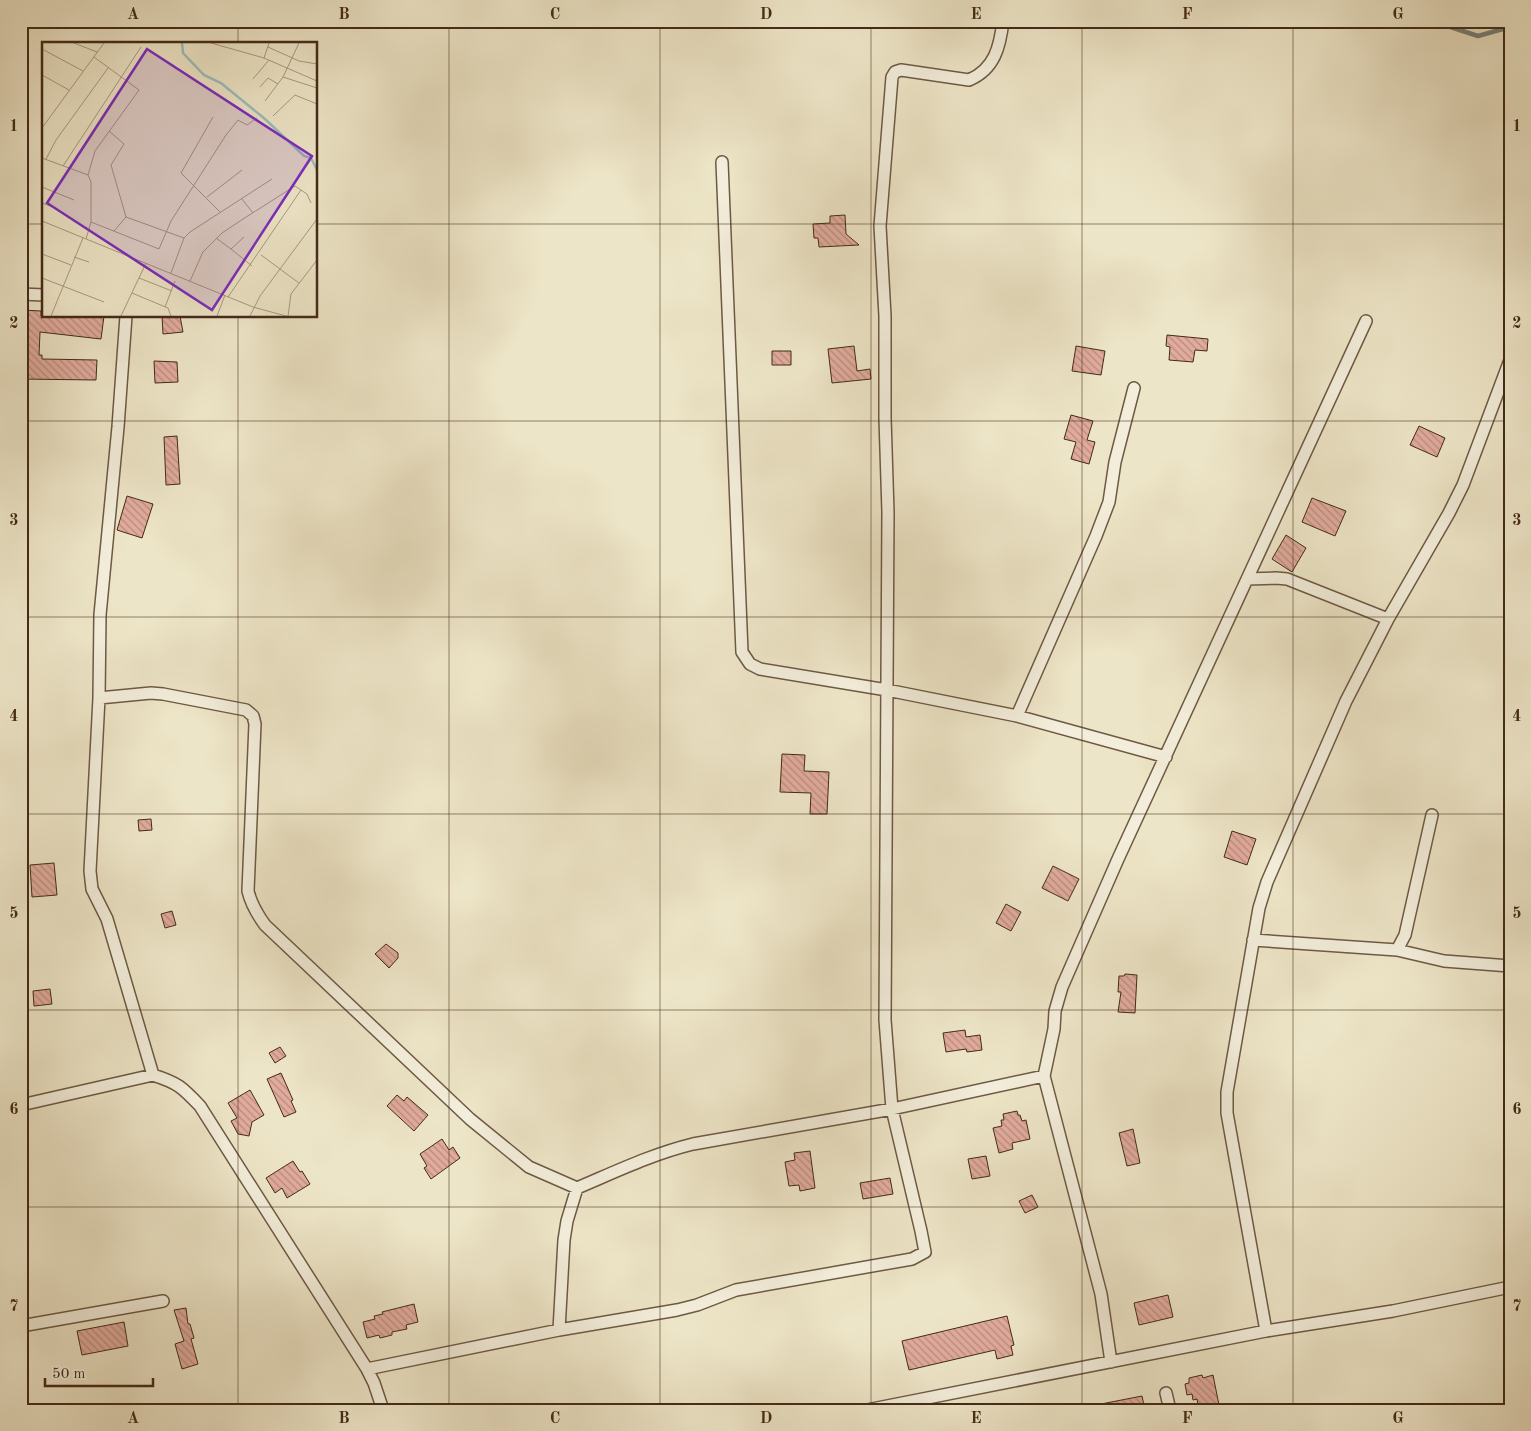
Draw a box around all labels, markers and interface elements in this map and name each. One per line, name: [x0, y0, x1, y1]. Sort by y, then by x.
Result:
text: A: [127, 7, 139, 23]
text: B: [338, 7, 350, 23]
text: C: [550, 7, 560, 23]
text: D: [760, 7, 772, 23]
text: E: [970, 7, 982, 23]
text: F: [1182, 7, 1193, 23]
text: G: [1392, 7, 1404, 23]
inset map: [42, 42, 318, 318]
text: 1: [9, 119, 19, 135]
text: 1: [1512, 119, 1522, 135]
text: 2: [9, 316, 19, 332]
text: 2: [1512, 316, 1522, 332]
text: 3: [9, 513, 19, 529]
text: 3: [1512, 513, 1522, 529]
text: 4: [9, 709, 19, 725]
text: 4: [1512, 709, 1522, 725]
text: 5: [9, 906, 19, 922]
text: 5: [1512, 906, 1522, 922]
text: 6: [9, 1102, 19, 1118]
text: 6: [1512, 1102, 1522, 1118]
text: 7: [9, 1299, 19, 1315]
text: 7: [1512, 1299, 1522, 1315]
scale bar: [45, 1356, 152, 1388]
text: 50 m: [52, 1367, 86, 1382]
text: A: [127, 1411, 139, 1427]
text: B: [338, 1411, 350, 1427]
text: C: [550, 1411, 560, 1427]
text: D: [760, 1411, 772, 1427]
text: E: [970, 1411, 982, 1427]
text: F: [1182, 1411, 1193, 1427]
text: G: [1392, 1411, 1404, 1427]

